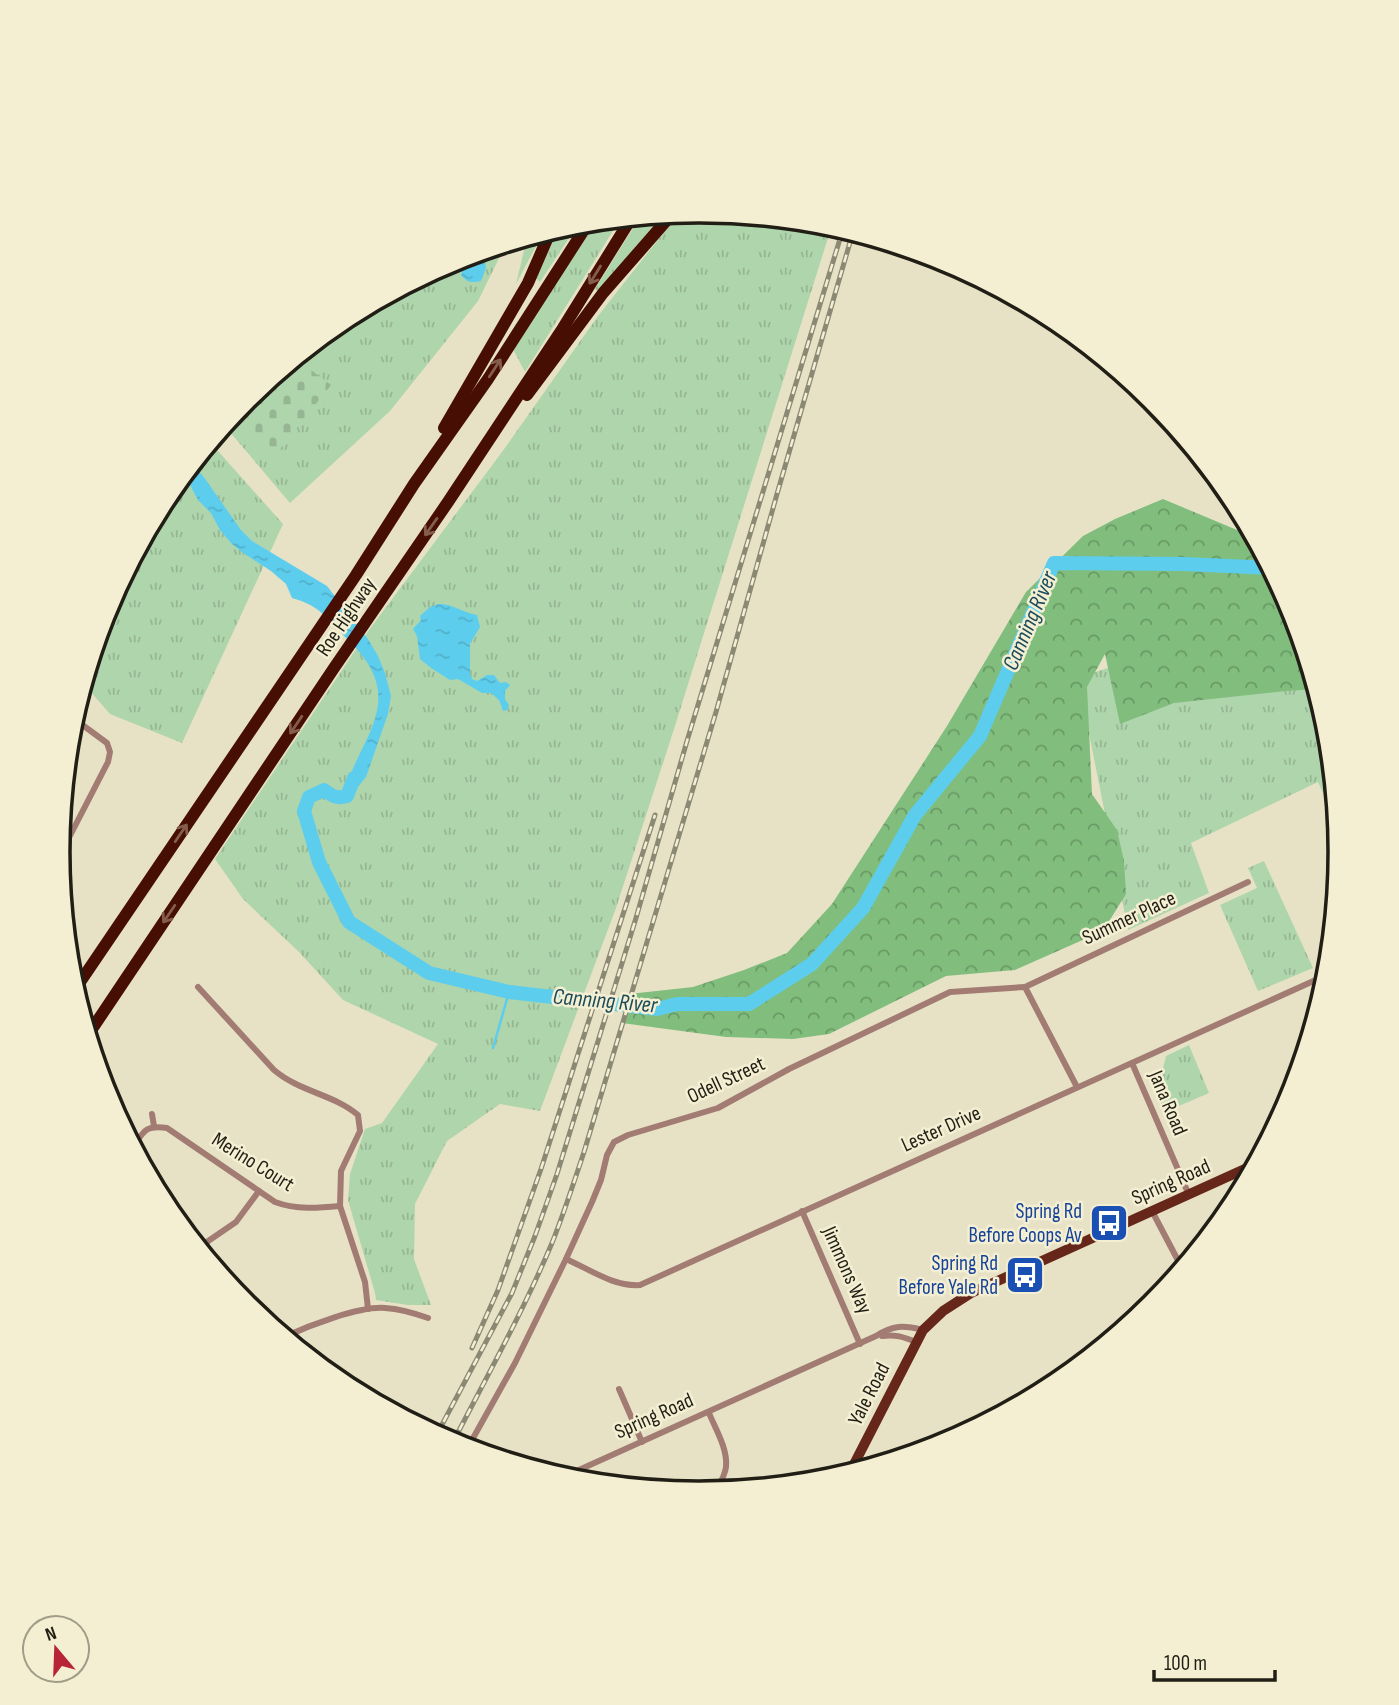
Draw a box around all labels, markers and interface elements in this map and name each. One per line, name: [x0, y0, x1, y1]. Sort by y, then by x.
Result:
one-way arrow: [588, 265, 602, 285]
one-way arrow: [489, 358, 503, 378]
one-way arrow: [424, 517, 438, 536]
water label: Canning River: [997, 566, 1064, 675]
street label: Roe Highway: [311, 573, 381, 661]
one-way arrow: [289, 715, 303, 734]
one-way arrow: [174, 823, 188, 843]
street label: Summer Place: [1078, 886, 1180, 950]
one-way arrow: [162, 904, 176, 923]
water label: Canning River: [552, 982, 660, 1020]
street label: Odell Street: [683, 1051, 769, 1109]
street label: Jana Road: [1143, 1066, 1193, 1139]
street label: Lester Drive: [897, 1100, 985, 1158]
street label: Merino Court: [207, 1127, 299, 1197]
street label: Spring Road: [1128, 1154, 1214, 1210]
place label: Spring Rd Before Coops Av: [969, 1199, 1082, 1248]
bus stop icon: Spring Rd Before Coops Av: [1088, 1202, 1130, 1244]
street label: Jimmons Way: [816, 1222, 877, 1318]
place label: Spring Rd Before Yale Rd: [899, 1251, 998, 1300]
bus stop icon: Spring Rd Before Yale Rd: [1004, 1254, 1046, 1296]
street label: Yale Road: [843, 1359, 895, 1429]
street label: Spring Road: [611, 1388, 697, 1444]
north arrow: [21, 1614, 91, 1684]
text: N: [42, 1622, 59, 1647]
scale bar: [1154, 1638, 1275, 1682]
text: 100 m: [1164, 1651, 1207, 1676]

